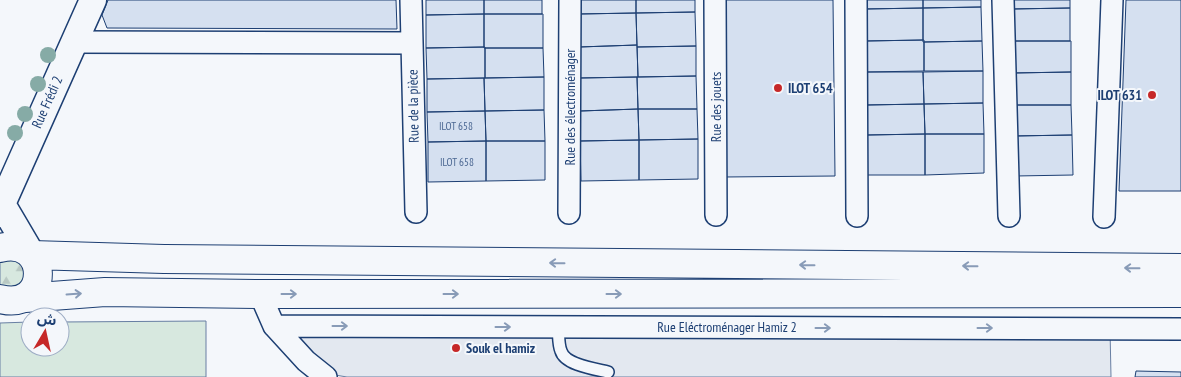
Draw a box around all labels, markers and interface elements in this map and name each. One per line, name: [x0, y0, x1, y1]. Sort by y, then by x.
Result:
street label: Rue des électroménager: [561, 48, 579, 165]
street label: Rue de la pièce: [403, 69, 423, 143]
street label: Rue des jouets: [707, 71, 725, 142]
street label: Rue Frédi 2: [28, 73, 66, 131]
place label: ILOT 654: [788, 79, 833, 97]
marker: ILOT 654: [772, 82, 784, 94]
place label: ILOT 631: [1097, 86, 1142, 104]
marker: ILOT 631: [1146, 89, 1158, 101]
house number: ILOT 658: [439, 119, 473, 133]
house number: ILOT 658: [440, 155, 474, 169]
one-way arrow: [550, 258, 566, 268]
one-way arrow: [800, 260, 816, 270]
one-way arrow: [962, 261, 978, 271]
one-way arrow: [1125, 263, 1141, 273]
one-way arrow: [65, 289, 81, 299]
one-way arrow: [280, 289, 296, 299]
one-way arrow: [442, 289, 459, 299]
one-way arrow: [605, 289, 621, 299]
north arrow: [20, 307, 70, 357]
text: ش: [36, 309, 58, 330]
street label: Rue Eléctroménager Hamiz 2: [657, 318, 797, 336]
one-way arrow: [332, 321, 348, 331]
one-way arrow: [494, 322, 510, 332]
one-way arrow: [814, 323, 830, 333]
one-way arrow: [976, 323, 993, 333]
place label: Souk el hamiz: [466, 339, 535, 357]
marker: Souk el hamiz: [450, 342, 462, 354]

